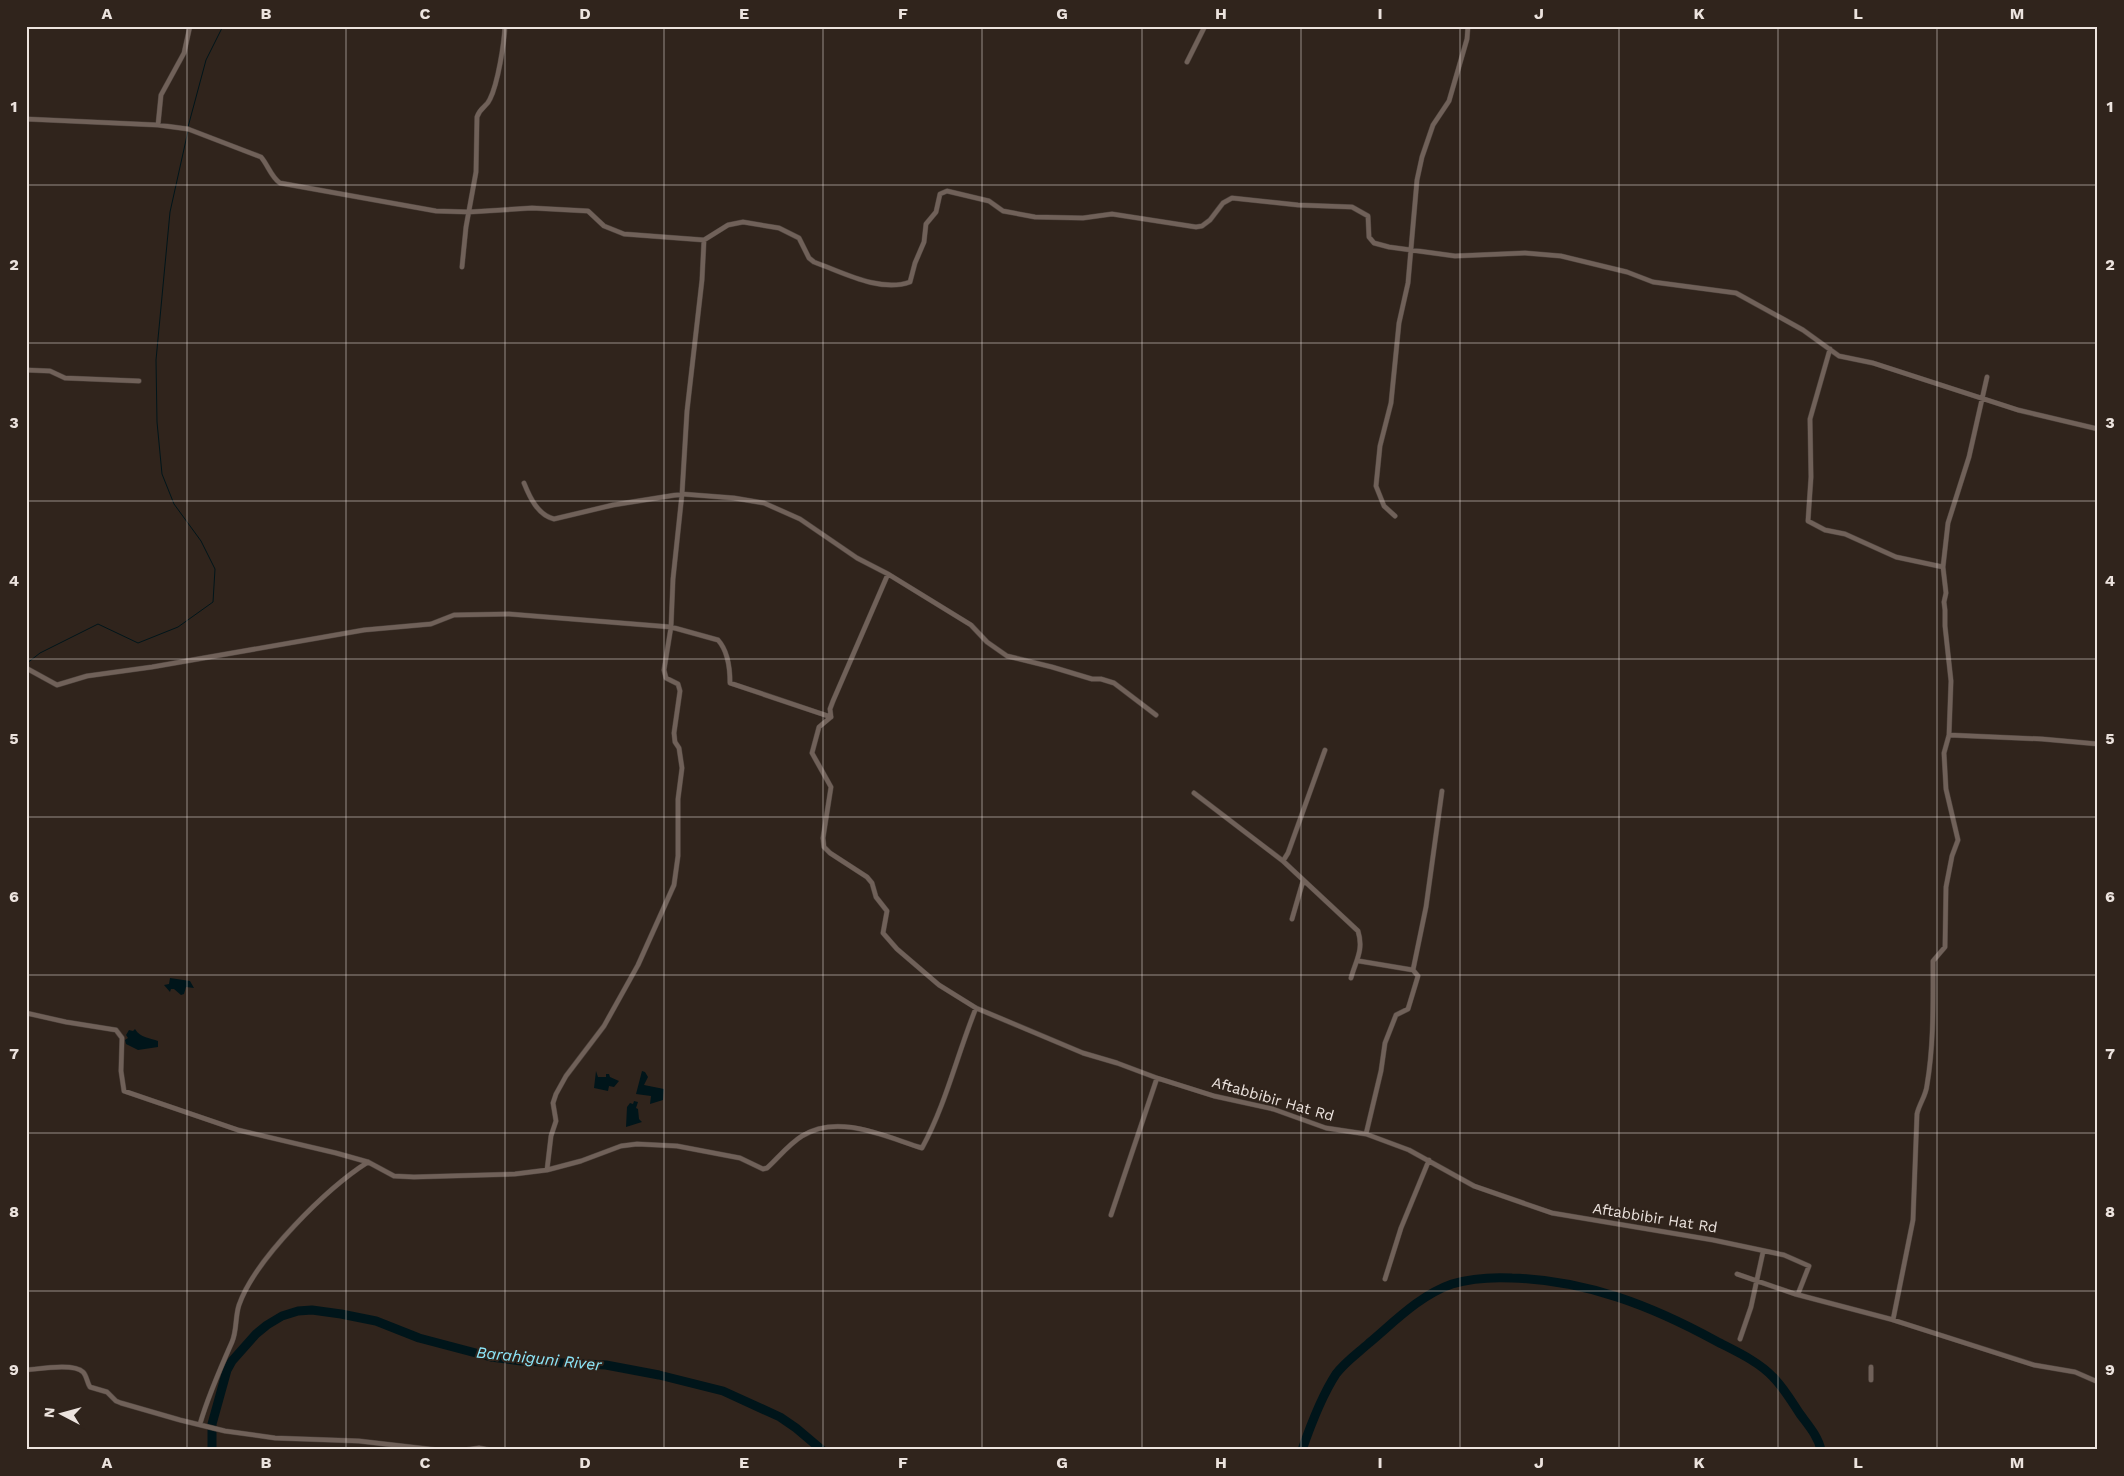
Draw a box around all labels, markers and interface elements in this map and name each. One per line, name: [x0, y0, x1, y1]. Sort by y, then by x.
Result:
text: A: [102, 4, 113, 23]
text: B: [261, 4, 272, 23]
text: C: [420, 4, 431, 23]
text: D: [579, 4, 591, 23]
text: E: [739, 4, 749, 23]
text: F: [898, 4, 908, 23]
text: G: [1056, 4, 1068, 23]
text: H: [1215, 4, 1227, 23]
text: I: [1377, 4, 1383, 23]
text: J: [1534, 4, 1544, 23]
text: K: [1693, 4, 1705, 23]
text: L: [1853, 4, 1863, 23]
text: M: [2010, 4, 2024, 23]
text: 1: [11, 97, 17, 116]
text: 1: [2107, 97, 2113, 116]
text: 2: [9, 255, 19, 274]
text: 2: [2105, 255, 2115, 274]
text: 3: [9, 413, 19, 432]
text: 3: [2105, 413, 2115, 432]
text: 4: [9, 571, 19, 590]
text: 4: [2105, 571, 2115, 590]
text: 5: [9, 729, 19, 748]
text: 5: [2105, 729, 2115, 748]
text: 6: [9, 887, 19, 906]
text: 6: [2105, 887, 2115, 906]
text: 7: [9, 1044, 19, 1063]
text: 7: [2105, 1044, 2115, 1063]
street label: Aftabbibir Hat Rd: [1210, 1073, 1336, 1125]
street label: Aftabbibir Hat Rd: [1591, 1199, 1719, 1237]
text: 8: [9, 1202, 19, 1221]
text: 8: [2105, 1202, 2115, 1221]
water label: Barahiguni River: [475, 1342, 603, 1375]
text: 9: [9, 1360, 19, 1379]
text: 9: [2105, 1360, 2115, 1379]
north arrow: [38, 1388, 88, 1438]
text: N: [41, 1407, 58, 1419]
text: A: [102, 1453, 113, 1472]
text: B: [261, 1453, 272, 1472]
text: C: [420, 1453, 431, 1472]
text: D: [579, 1453, 591, 1472]
text: E: [739, 1453, 749, 1472]
text: F: [898, 1453, 908, 1472]
text: G: [1056, 1453, 1068, 1472]
text: H: [1215, 1453, 1227, 1472]
text: I: [1377, 1453, 1383, 1472]
text: J: [1534, 1453, 1544, 1472]
text: K: [1693, 1453, 1705, 1472]
text: L: [1853, 1453, 1863, 1472]
text: M: [2010, 1453, 2024, 1472]

